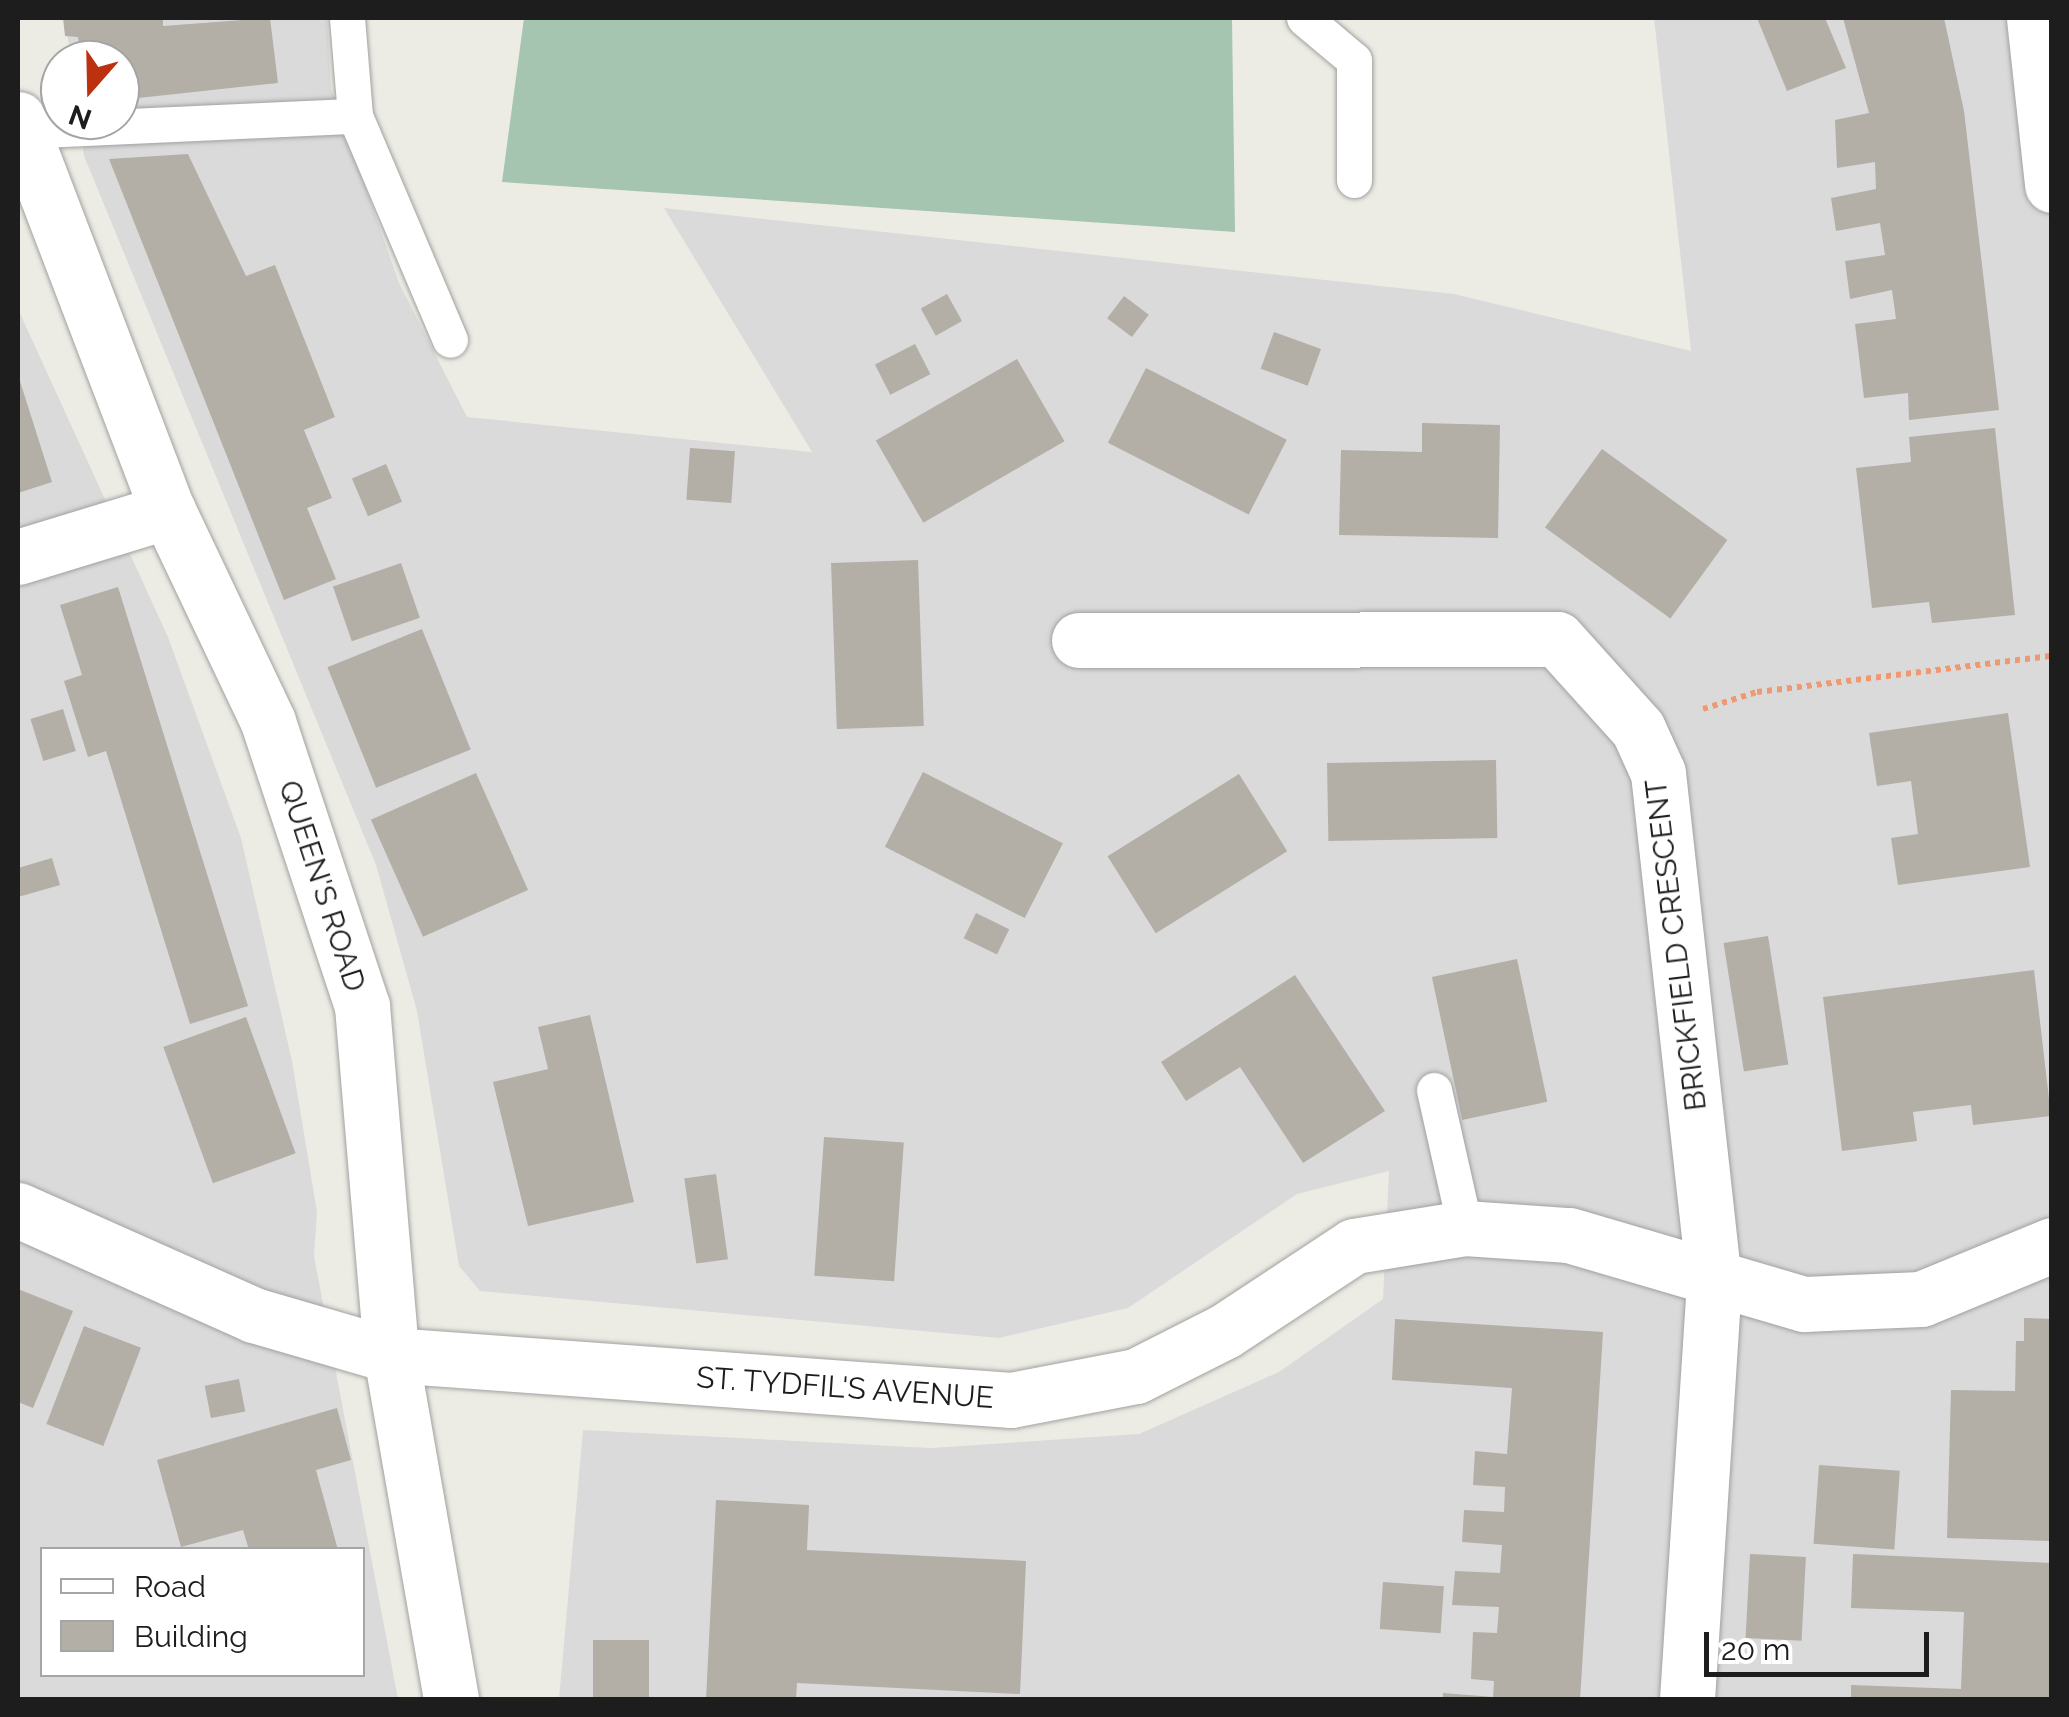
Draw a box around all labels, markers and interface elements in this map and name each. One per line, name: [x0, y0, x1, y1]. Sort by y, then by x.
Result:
north arrow: [40, 40, 140, 140]
text: N: [65, 98, 96, 136]
street label: QUEEN'S ROAD: [271, 776, 373, 996]
street label: BRICKFIELD CRESCENT: [1638, 777, 1714, 1113]
street label: ST. TYDFIL'S AVENUE: [694, 1360, 996, 1416]
legend: [40, 1547, 365, 1677]
text: Road: [134, 1569, 206, 1604]
scale bar: [1709, 1612, 1934, 1674]
text: Building: [134, 1619, 248, 1654]
text: 20 m: [1721, 1632, 1790, 1667]

